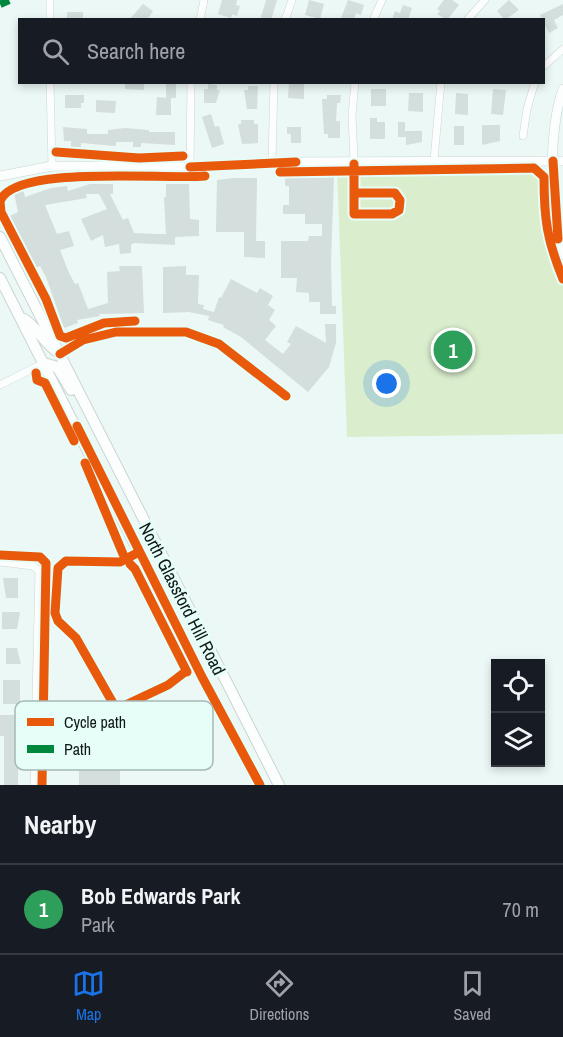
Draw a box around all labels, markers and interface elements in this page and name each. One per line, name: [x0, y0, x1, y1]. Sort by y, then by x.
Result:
search box: [18, 18, 545, 84]
icon: search: [39, 35, 72, 68]
text: Search here: [87, 36, 185, 66]
pin: 1: [434, 328, 472, 372]
your location: [372, 369, 401, 398]
street label: North Glassford Hill Road: [133, 518, 232, 679]
map controls: [491, 659, 545, 767]
button: locate: [491, 659, 545, 713]
legend: [15, 701, 213, 770]
text: Cycle path: [64, 711, 126, 733]
button: layers: [491, 713, 545, 767]
text: Path: [64, 738, 91, 760]
text: Nearby: [24, 807, 96, 842]
text: Bob Edwards Park: [81, 881, 240, 911]
text: 1: [39, 896, 48, 923]
text: 70 m: [503, 896, 539, 923]
text: Park: [81, 911, 115, 938]
tab: Map: [72, 967, 105, 1025]
tab: Directions: [249, 967, 309, 1025]
tab: Saved: [454, 967, 491, 1025]

